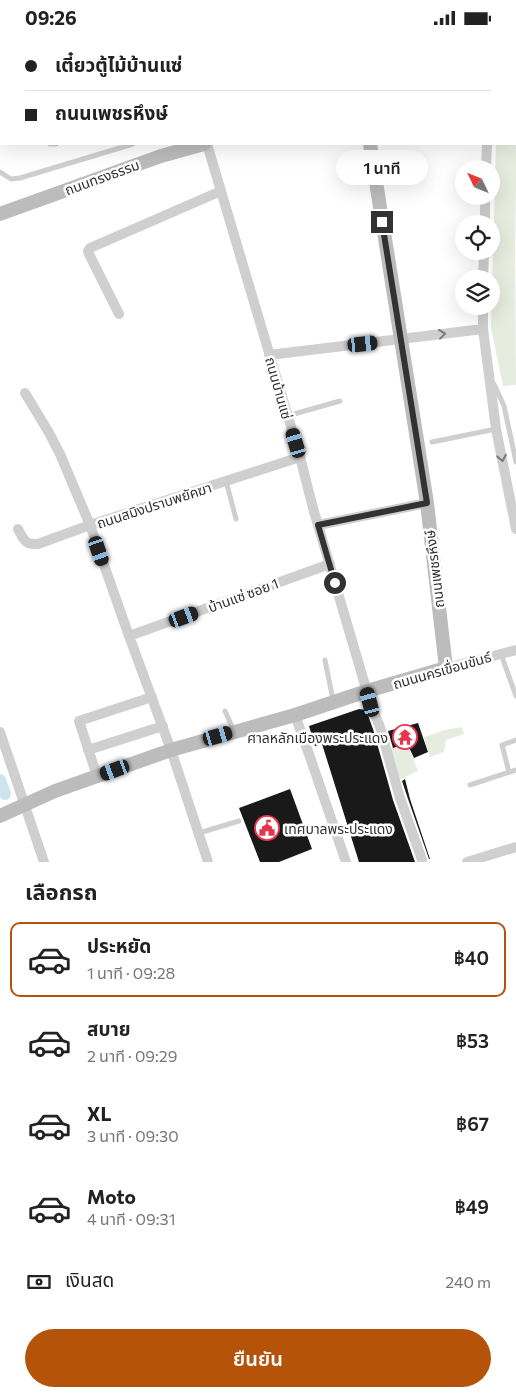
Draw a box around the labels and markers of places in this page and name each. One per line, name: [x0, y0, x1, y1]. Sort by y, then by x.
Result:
temple icon: ศาลหลักเมืองพระประแดง: [392, 724, 418, 750]
place label: ศาลหลักเมืองพระประแดง: [247, 729, 388, 746]
public building icon: เทศบาลพระประแดง: [254, 815, 280, 841]
place label: เทศบาลพระประแดง: [284, 820, 393, 837]

